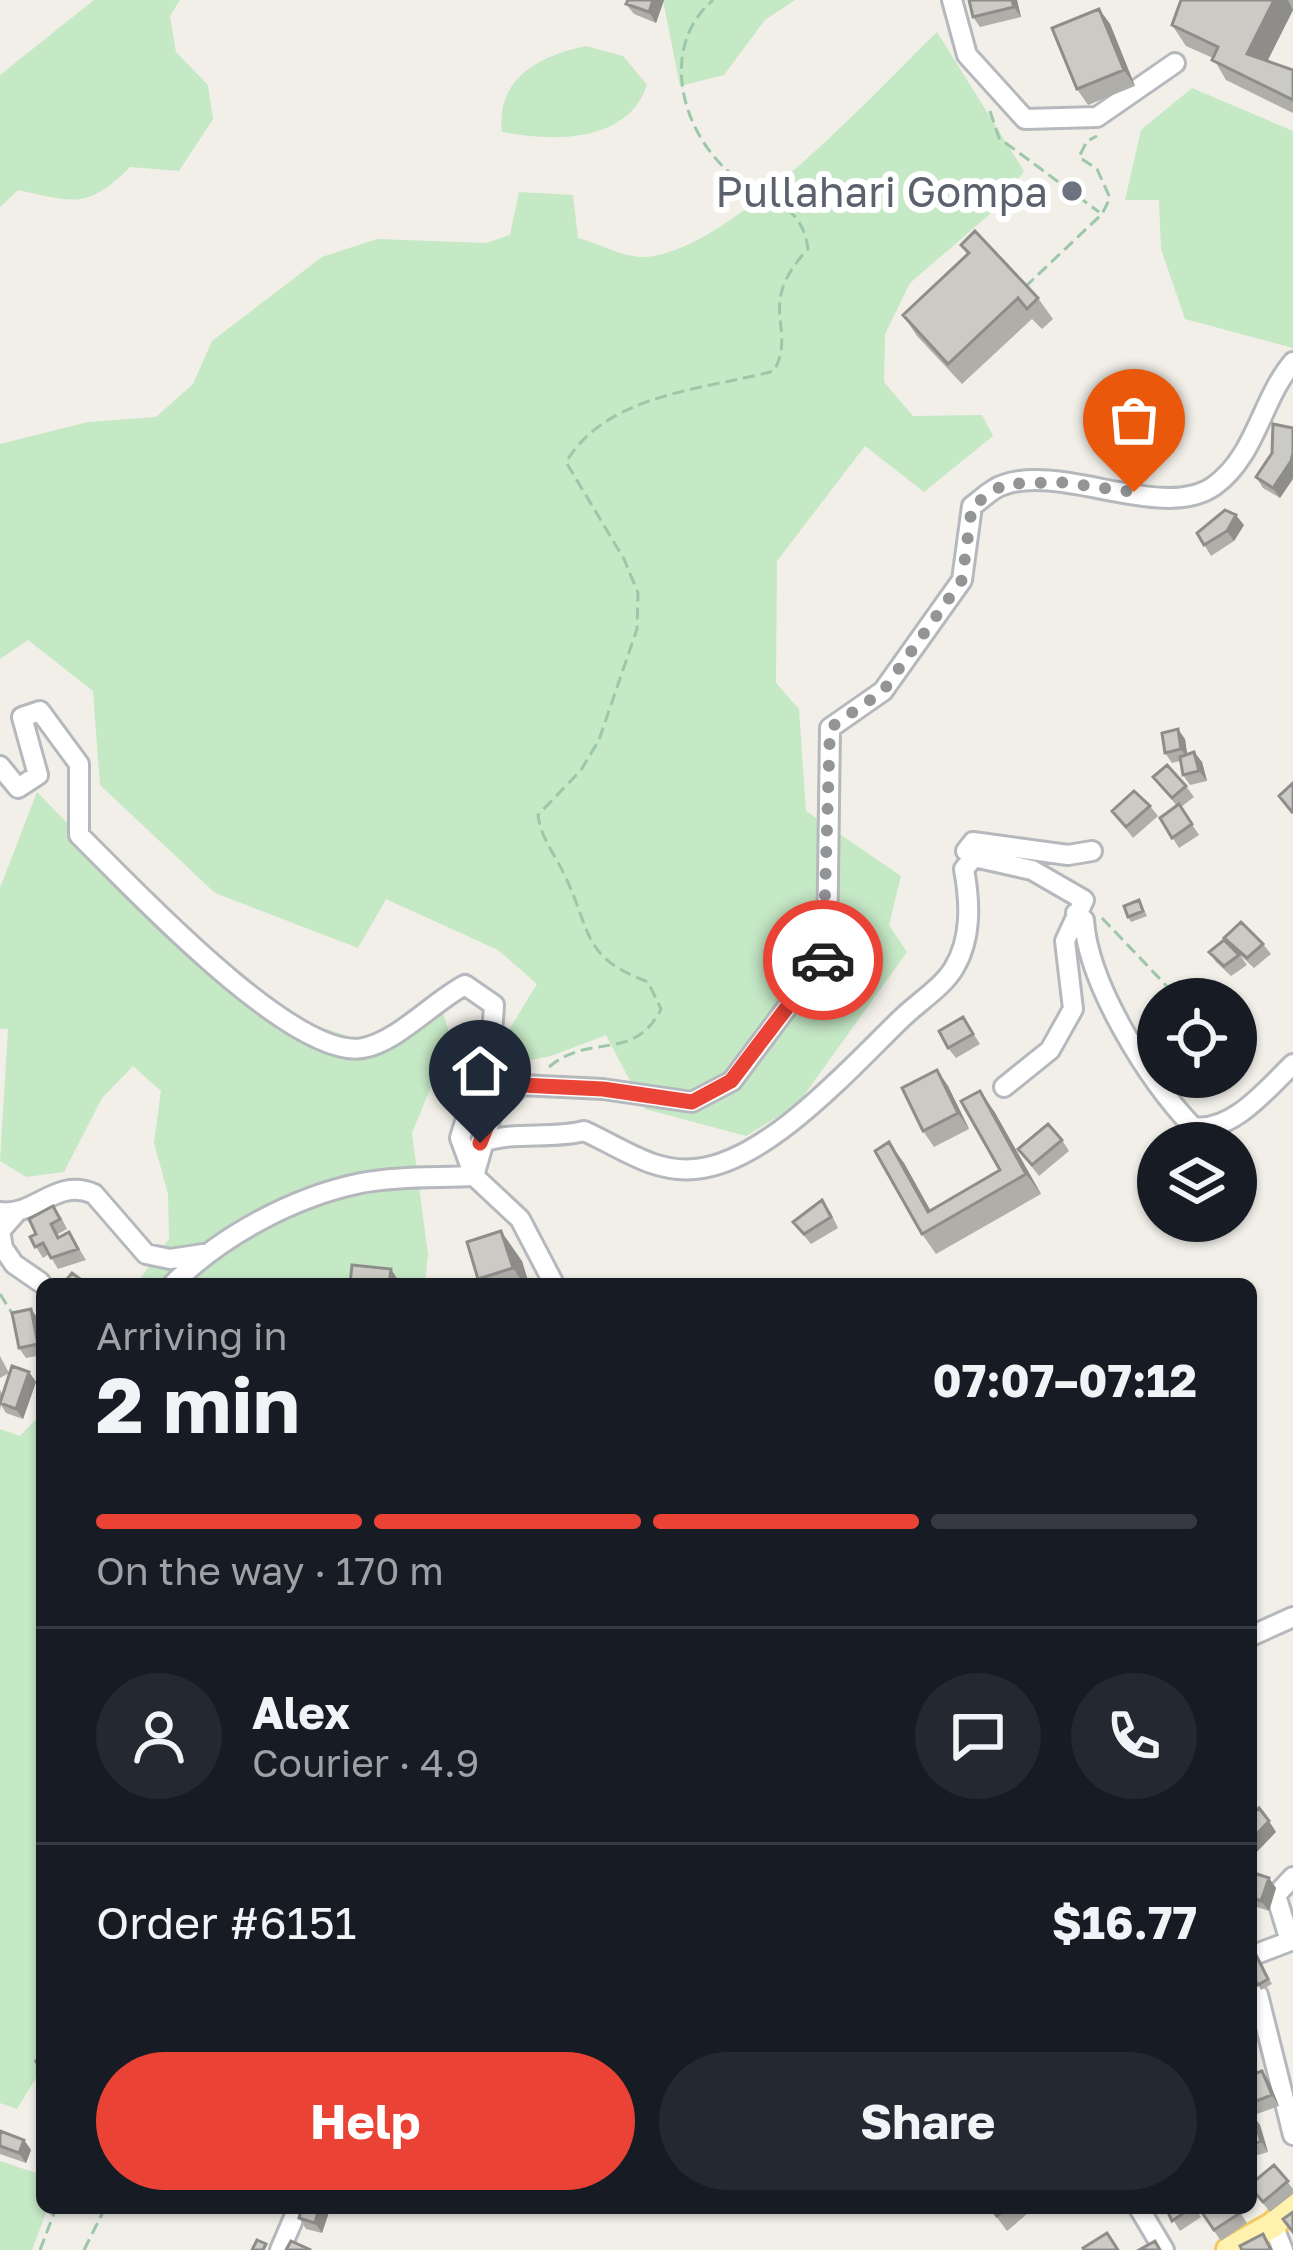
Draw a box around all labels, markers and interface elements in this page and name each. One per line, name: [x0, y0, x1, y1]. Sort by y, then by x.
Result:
place label: Pullahari Gompa: [715, 166, 1048, 216]
marker: Pullahari Gompa: [1059, 178, 1085, 204]
pin: [1083, 369, 1185, 492]
icon: bag: [1101, 387, 1167, 453]
courier: [763, 900, 883, 1020]
icon: car: [790, 927, 856, 993]
map controls: [1137, 978, 1257, 1242]
button: locate: [1137, 978, 1257, 1098]
pin: [429, 1020, 531, 1143]
icon: home: [447, 1038, 513, 1104]
button: layers: [1137, 1122, 1257, 1242]
text: Arriving in: [96, 1312, 287, 1359]
text: 07:07–07:12: [932, 1353, 1197, 1407]
text: 2 min: [96, 1357, 300, 1450]
text: On the way · 170 m: [96, 1547, 444, 1594]
button: person: [96, 1673, 222, 1799]
button: chat: [915, 1673, 1041, 1799]
button: phone: [1071, 1673, 1197, 1799]
text: Alex: [252, 1685, 350, 1739]
text: Courier · 4.9: [252, 1739, 479, 1786]
text: Order #6151: [96, 1895, 357, 1949]
text: $16.77: [1052, 1895, 1197, 1949]
button: Help: [96, 2052, 635, 2190]
button: Share: [659, 2052, 1197, 2190]

